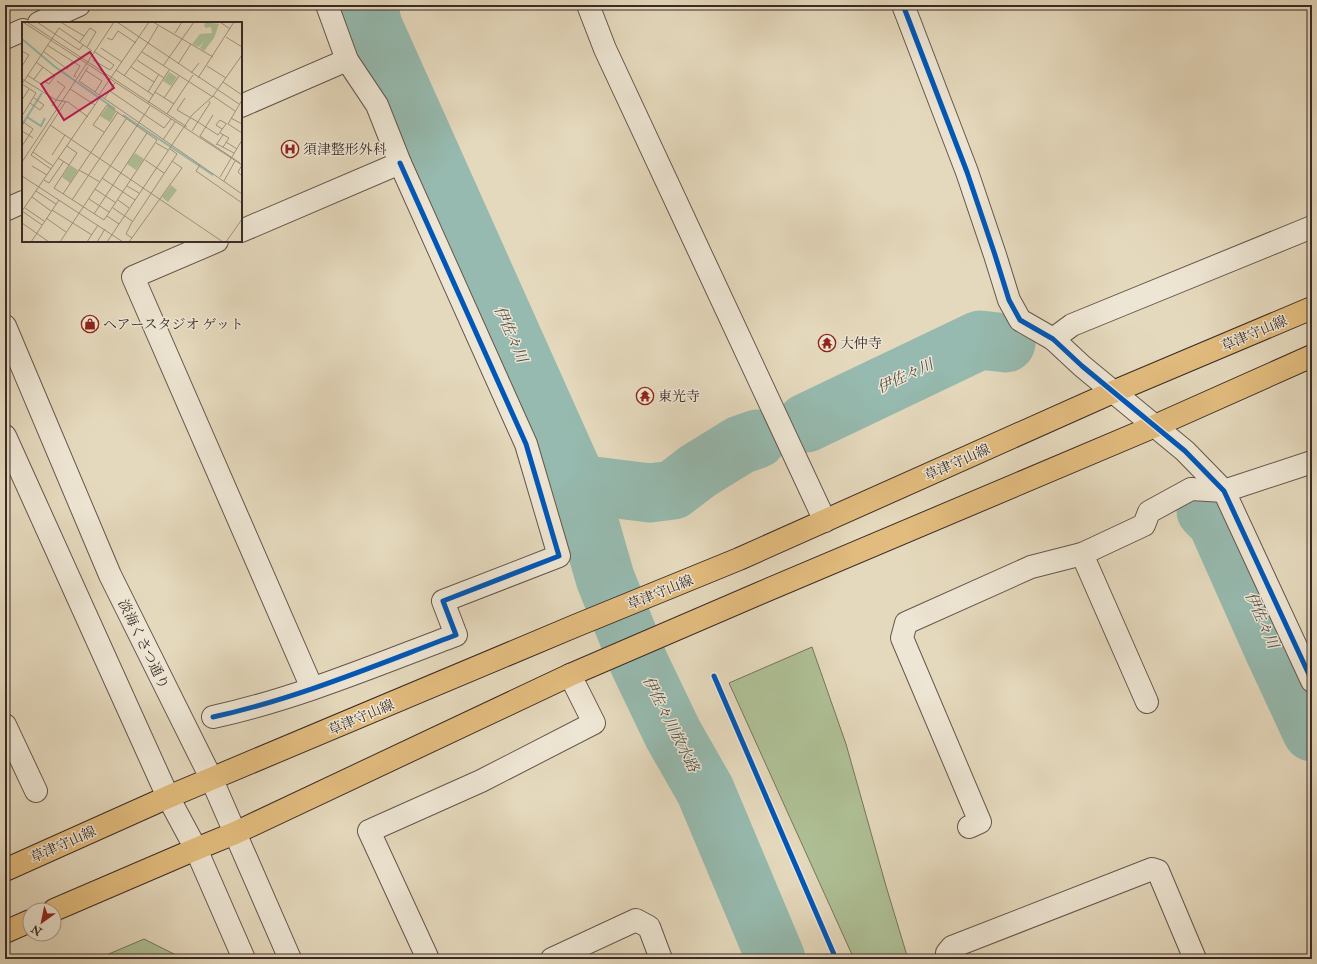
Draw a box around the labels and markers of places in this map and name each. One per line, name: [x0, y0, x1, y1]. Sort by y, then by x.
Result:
hospital icon: 須津整形外科: [280, 139, 300, 159]
place label: 須津整形外科: [303, 141, 387, 158]
shop icon: ヘアースタジオ ゲット: [80, 314, 100, 334]
place label: ヘアースタジオ ゲット: [103, 316, 244, 333]
temple icon: 大仲寺: [817, 333, 837, 353]
place label: 大仲寺: [840, 335, 882, 352]
temple icon: 東光寺: [635, 386, 655, 406]
place label: 東光寺: [658, 388, 700, 405]

